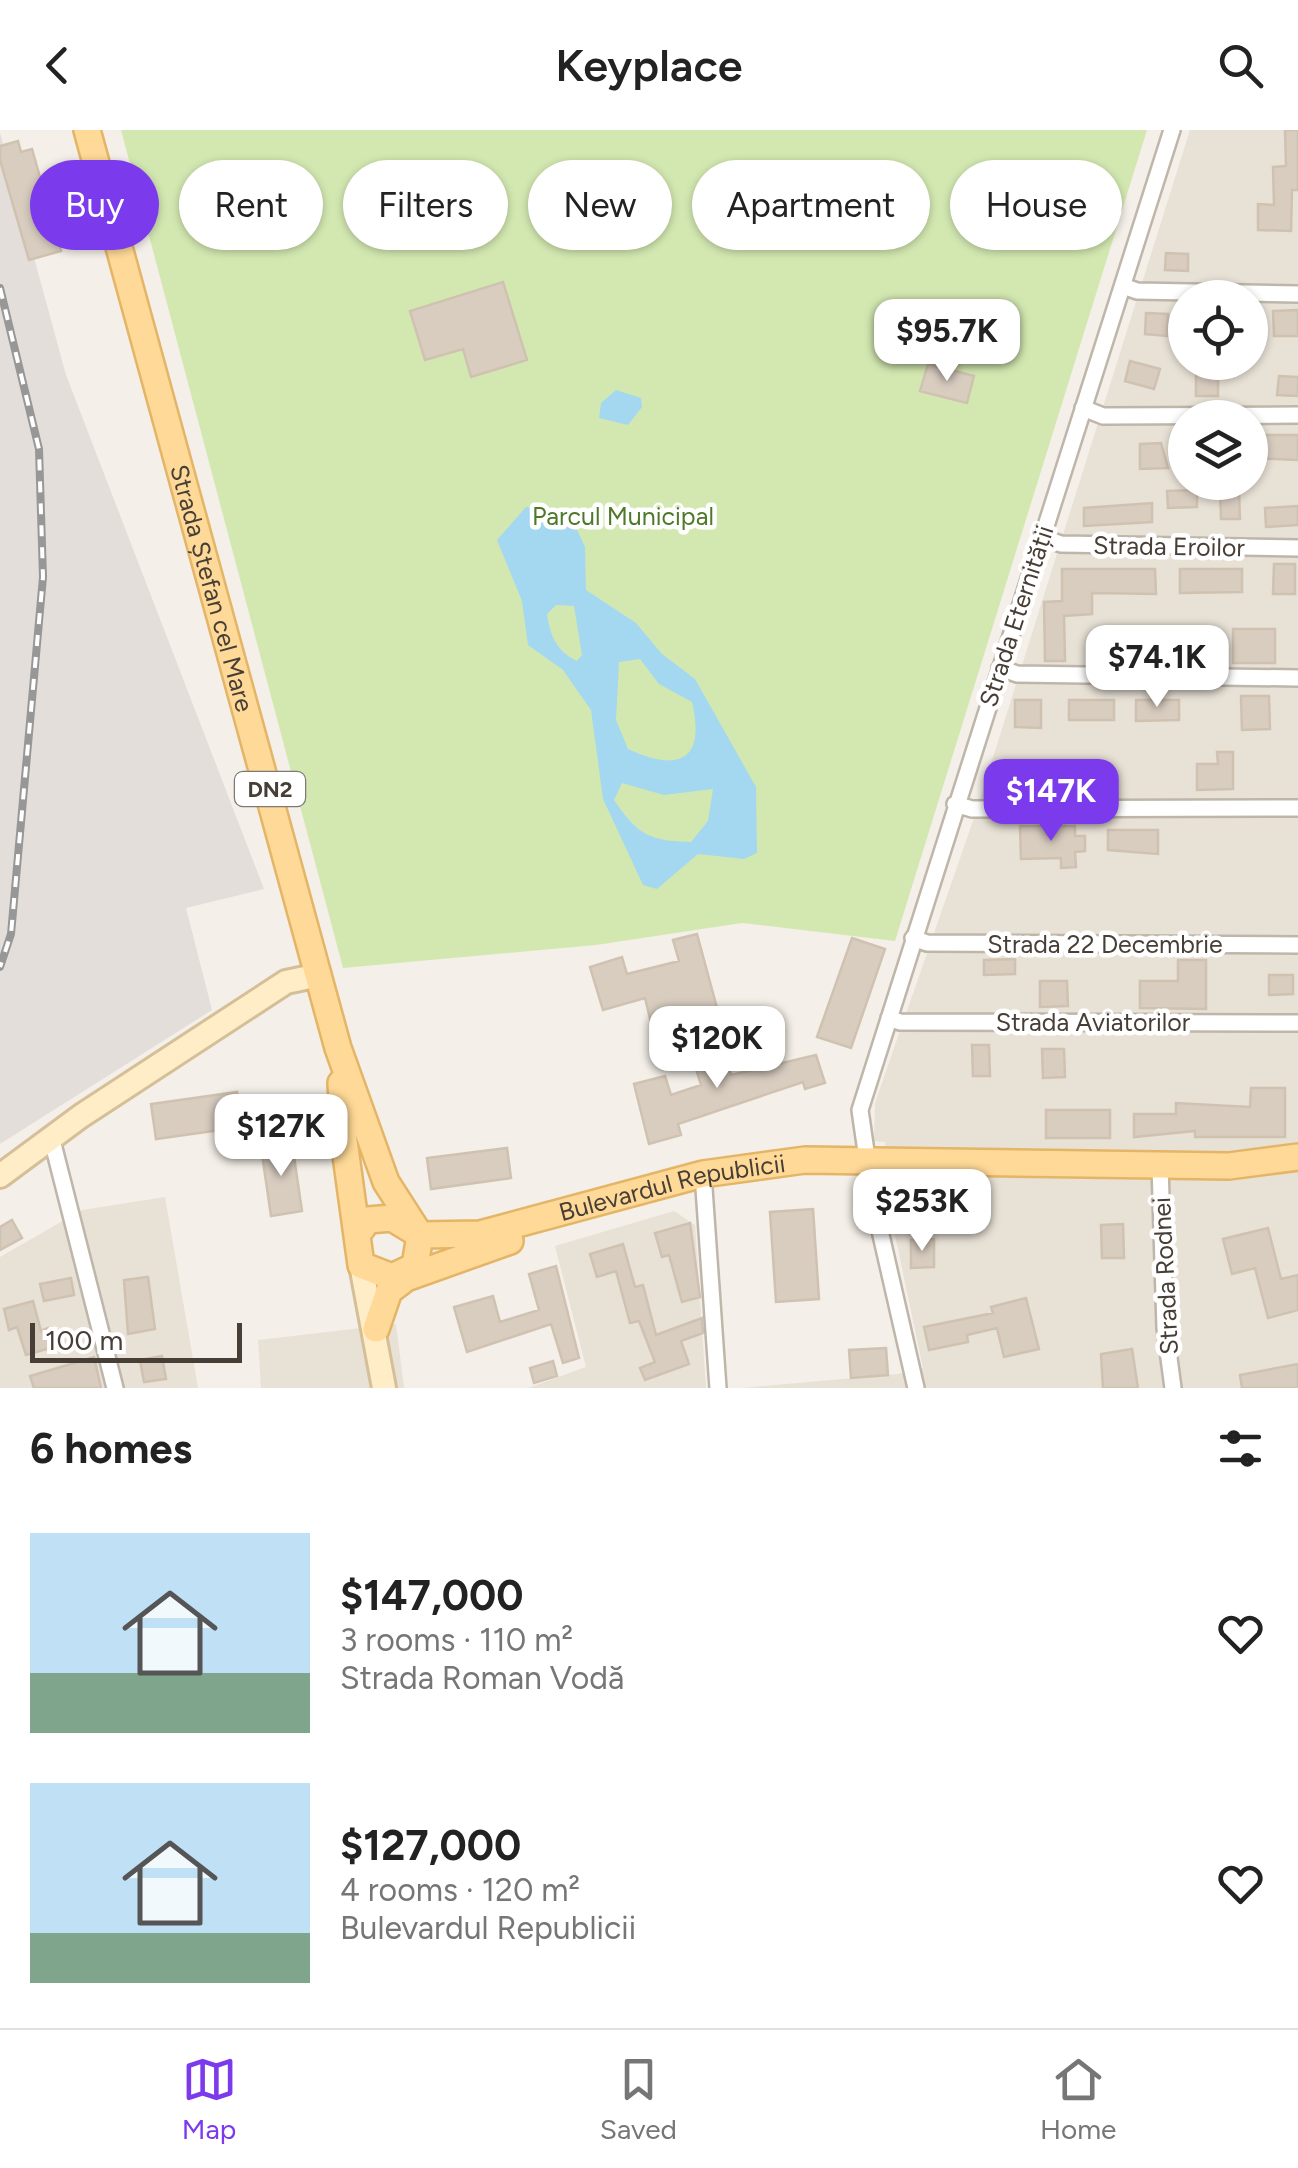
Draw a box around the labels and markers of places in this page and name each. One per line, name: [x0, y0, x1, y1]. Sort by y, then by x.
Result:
pin: $95.7K: [866, 299, 1028, 384]
pin: $74.1K: [1076, 625, 1238, 710]
pin: $147K: [981, 759, 1121, 844]
pin: $120K: [647, 1006, 787, 1091]
pin: $127K: [211, 1094, 351, 1179]
pin: $253K: [852, 1169, 992, 1254]

